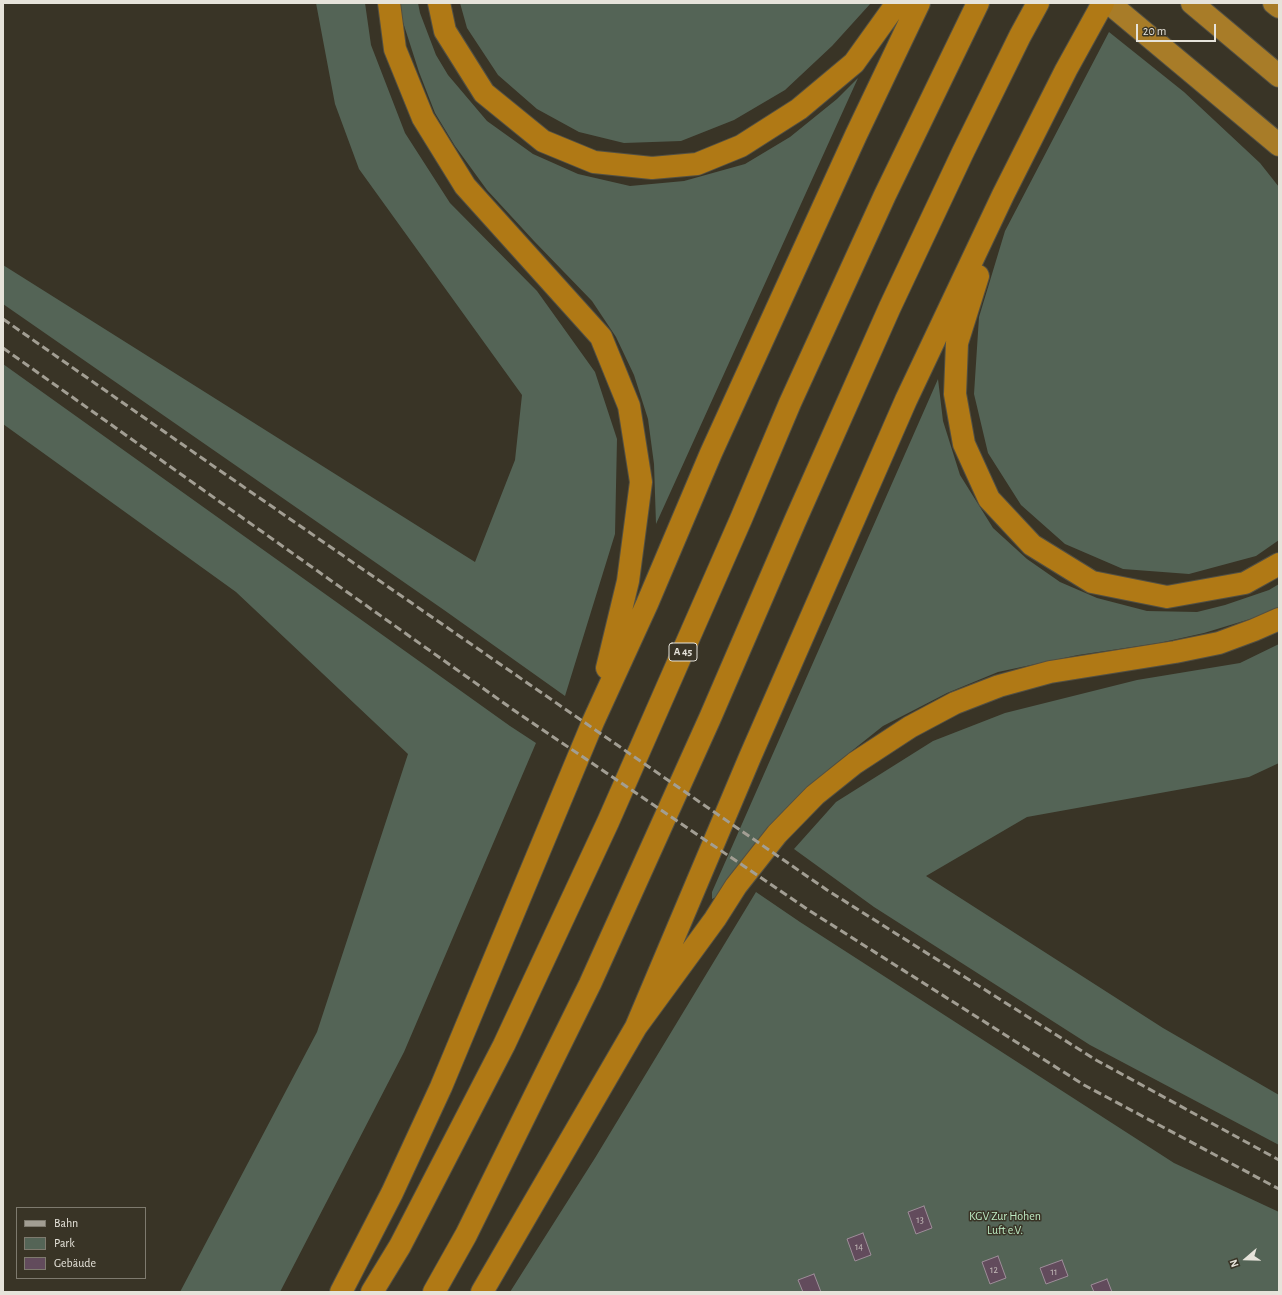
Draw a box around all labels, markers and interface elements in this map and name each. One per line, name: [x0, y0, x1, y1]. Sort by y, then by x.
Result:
scale bar: [1138, 16, 1218, 42]
text: 20 m: [1143, 25, 1166, 37]
road number: A 45: [669, 643, 697, 661]
legend: [16, 1207, 146, 1279]
park label: KGV Zur Hohen Luft e.V.: [969, 1209, 1041, 1237]
house number: 13: [916, 1214, 924, 1226]
text: Bahn: [54, 1217, 78, 1229]
text: Park: [54, 1237, 75, 1249]
north arrow: [1226, 1239, 1266, 1279]
house number: 14: [855, 1241, 863, 1253]
text: Gebäude: [54, 1257, 96, 1269]
text: N: [1228, 1258, 1241, 1269]
house number: 12: [990, 1264, 998, 1276]
house number: 11: [1051, 1266, 1057, 1278]

